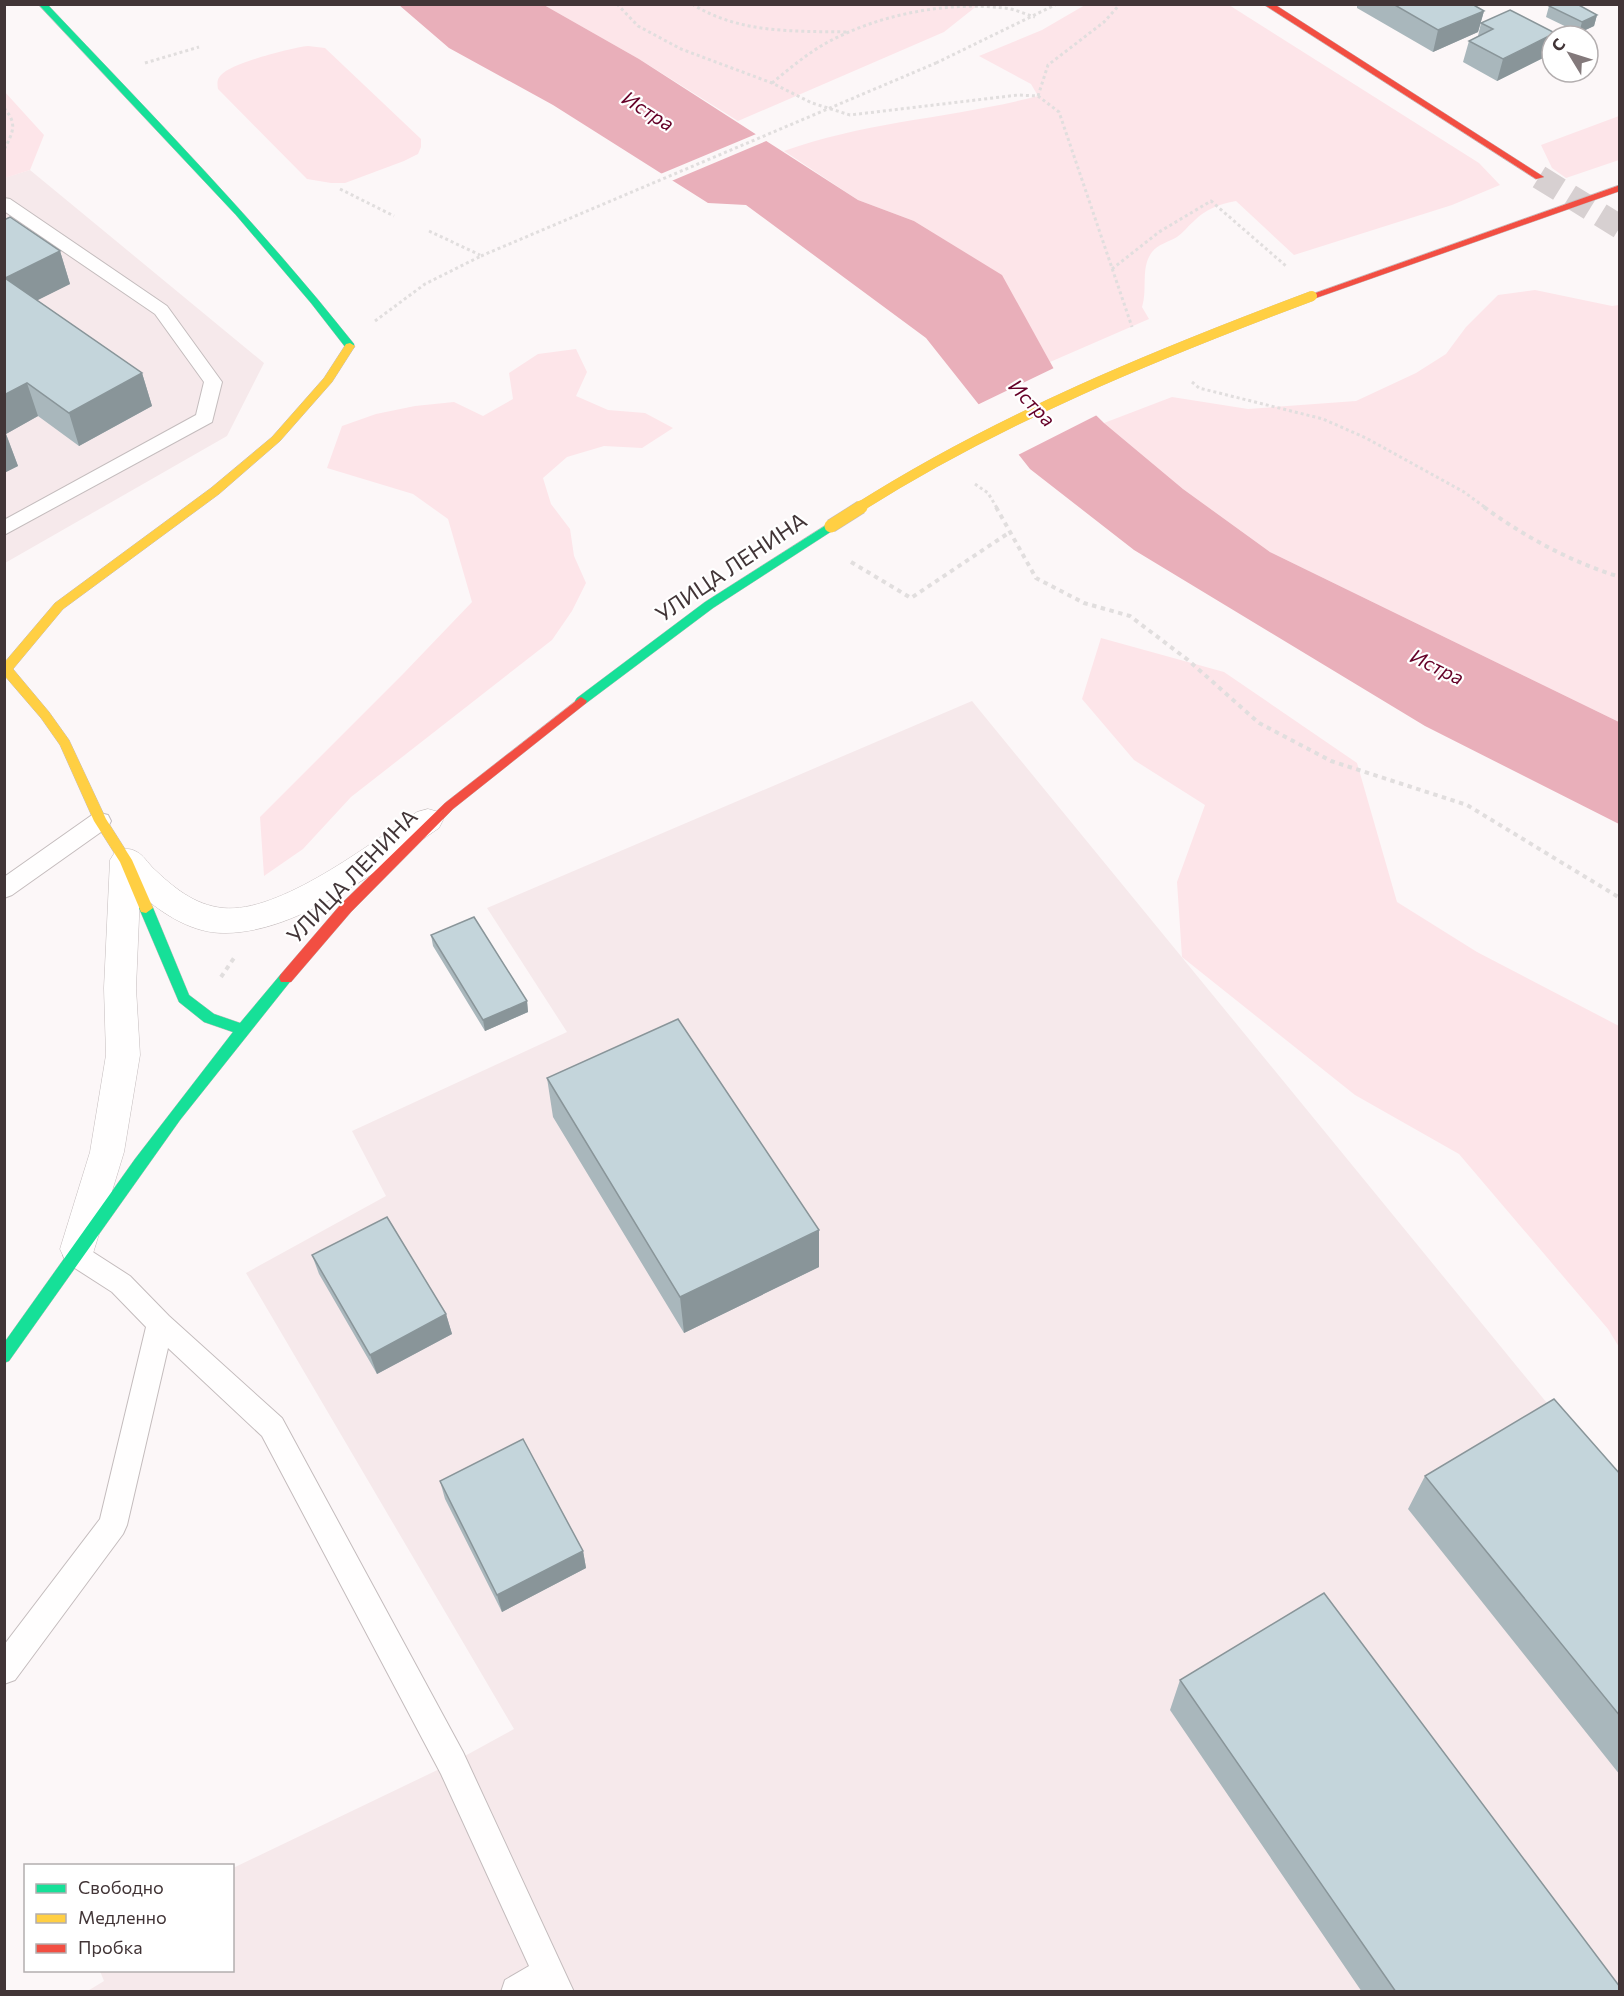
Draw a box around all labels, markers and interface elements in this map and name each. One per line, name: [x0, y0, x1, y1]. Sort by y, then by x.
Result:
north arrow: [1540, 24, 1600, 84]
text: С: [1547, 34, 1569, 55]
water label: Истра: [618, 85, 679, 135]
water label: Истра: [1004, 374, 1061, 431]
street label: УЛИЦА ЛЕНИНА: [650, 506, 811, 627]
water label: Истра: [1407, 643, 1468, 689]
street label: УЛИЦА ЛЕНИНА: [281, 803, 423, 949]
legend: [24, 1864, 234, 1972]
text: Свободно: [78, 1876, 164, 1898]
text: Медленно: [78, 1906, 167, 1928]
text: Пробка: [78, 1936, 143, 1958]

